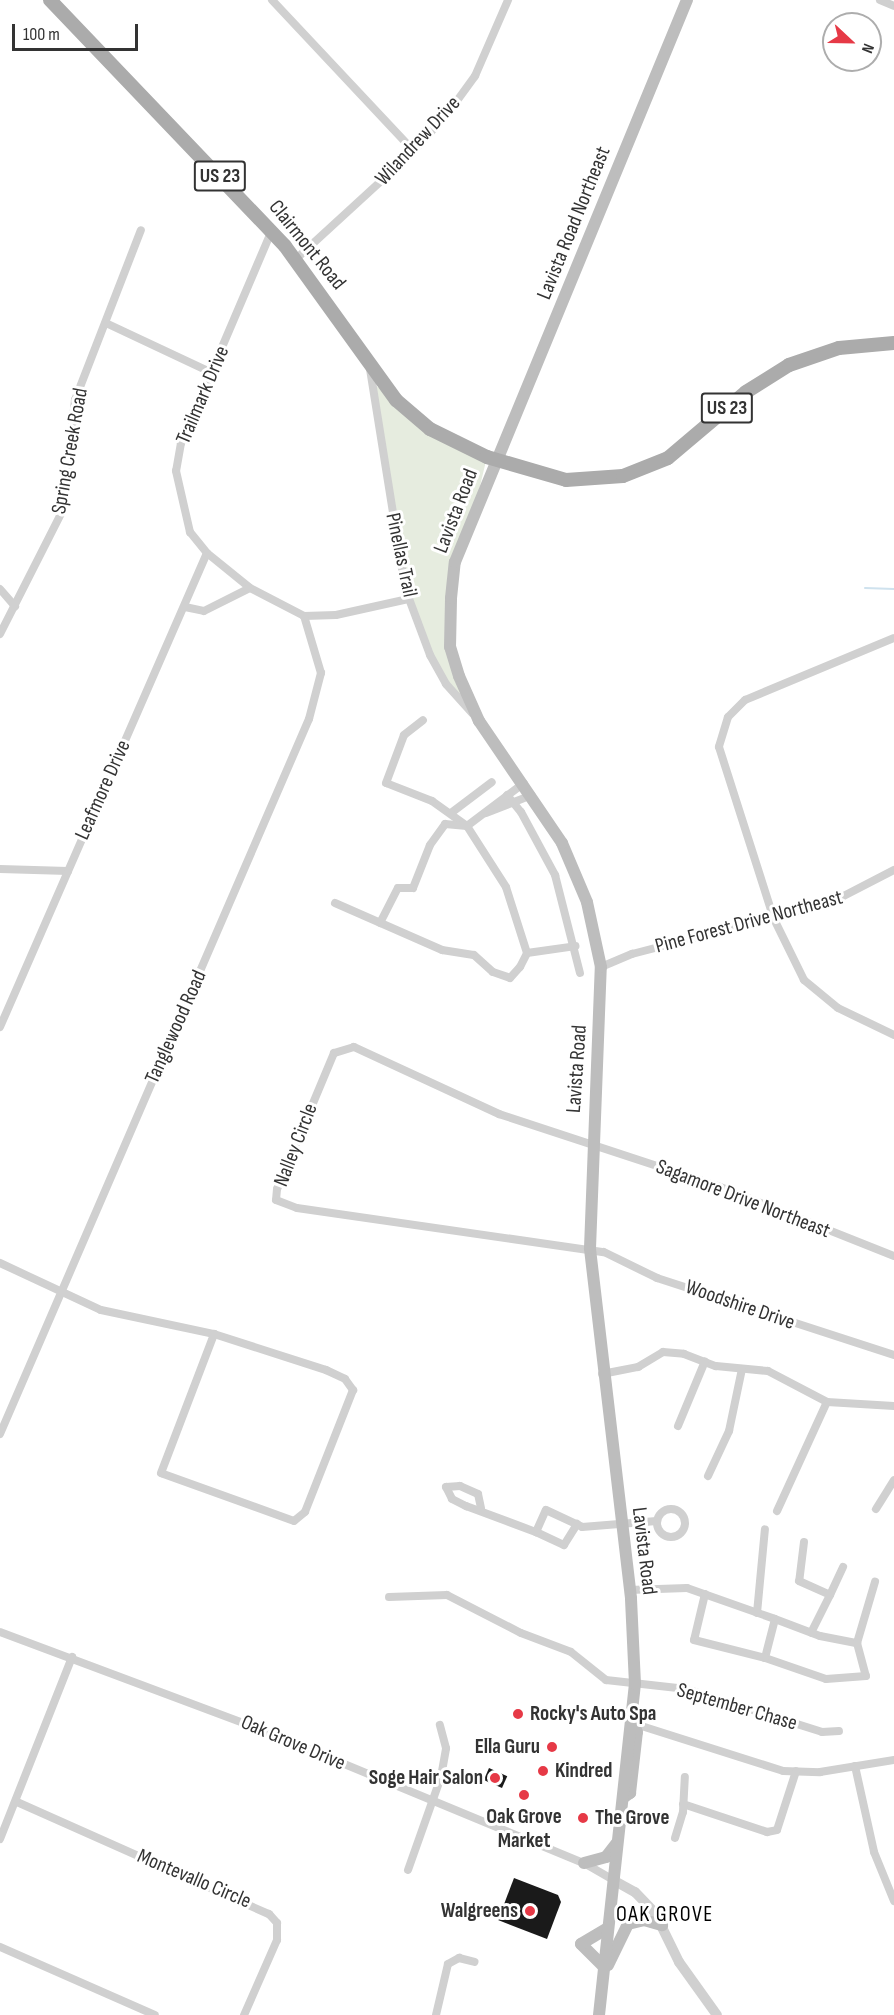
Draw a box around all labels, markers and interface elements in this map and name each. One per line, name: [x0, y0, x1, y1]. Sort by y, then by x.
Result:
scale bar: [15, 12, 141, 50]
north arrow: [822, 12, 882, 72]
text: 100 m: [23, 24, 60, 45]
text: N: [857, 41, 878, 56]
street label: Wilandrew Drive: [370, 91, 466, 191]
street label: Lavista Road Northeast: [532, 143, 616, 303]
road number: US 23: [193, 159, 247, 193]
street label: Clairmont Road: [263, 195, 351, 295]
street label: Trailmark Drive: [171, 342, 235, 448]
street label: Spring Creek Road: [47, 386, 93, 516]
road number: US 23: [700, 391, 754, 425]
street label: Lavista Road: [428, 465, 484, 557]
street label: Pinellas Trail: [380, 511, 422, 599]
street label: Leafmore Drive: [70, 736, 136, 844]
street label: Pine Forest Drive Northeast: [653, 885, 845, 959]
street label: Tanglewood Road: [140, 967, 212, 1087]
street label: Lavista Road: [561, 1024, 593, 1114]
street label: Nalley Circle: [269, 1100, 323, 1190]
street label: Sagamore Drive Northeast: [652, 1154, 834, 1244]
street label: Woodshire Drive: [682, 1275, 798, 1335]
street label: Lavista Road: [626, 1506, 662, 1596]
street label: September Chase: [674, 1678, 800, 1736]
place label: Rocky's Auto Spa: [530, 1701, 656, 1727]
marker: Rocky's Auto Spa: [511, 1707, 525, 1721]
street label: Oak Grove Drive: [237, 1710, 349, 1776]
place label: Ella Guru: [475, 1734, 540, 1760]
marker: Ella Guru: [545, 1740, 559, 1754]
place label: Kindred: [555, 1758, 613, 1784]
marker: Kindred: [536, 1764, 550, 1778]
place label: Soge Hair Salon: [369, 1765, 483, 1791]
marker: Soge Hair Salon: [488, 1771, 502, 1785]
marker: Oak Grove Market: [517, 1788, 531, 1802]
place label: Oak Grove Market: [486, 1804, 562, 1854]
place label: The Grove: [595, 1805, 669, 1831]
marker: The Grove: [576, 1811, 590, 1825]
street label: Montevallo Circle: [133, 1844, 255, 1914]
place label: Walgreens: [441, 1898, 518, 1924]
district label: OAK GROVE: [616, 1902, 714, 1928]
marker: Walgreens: [523, 1904, 537, 1918]

